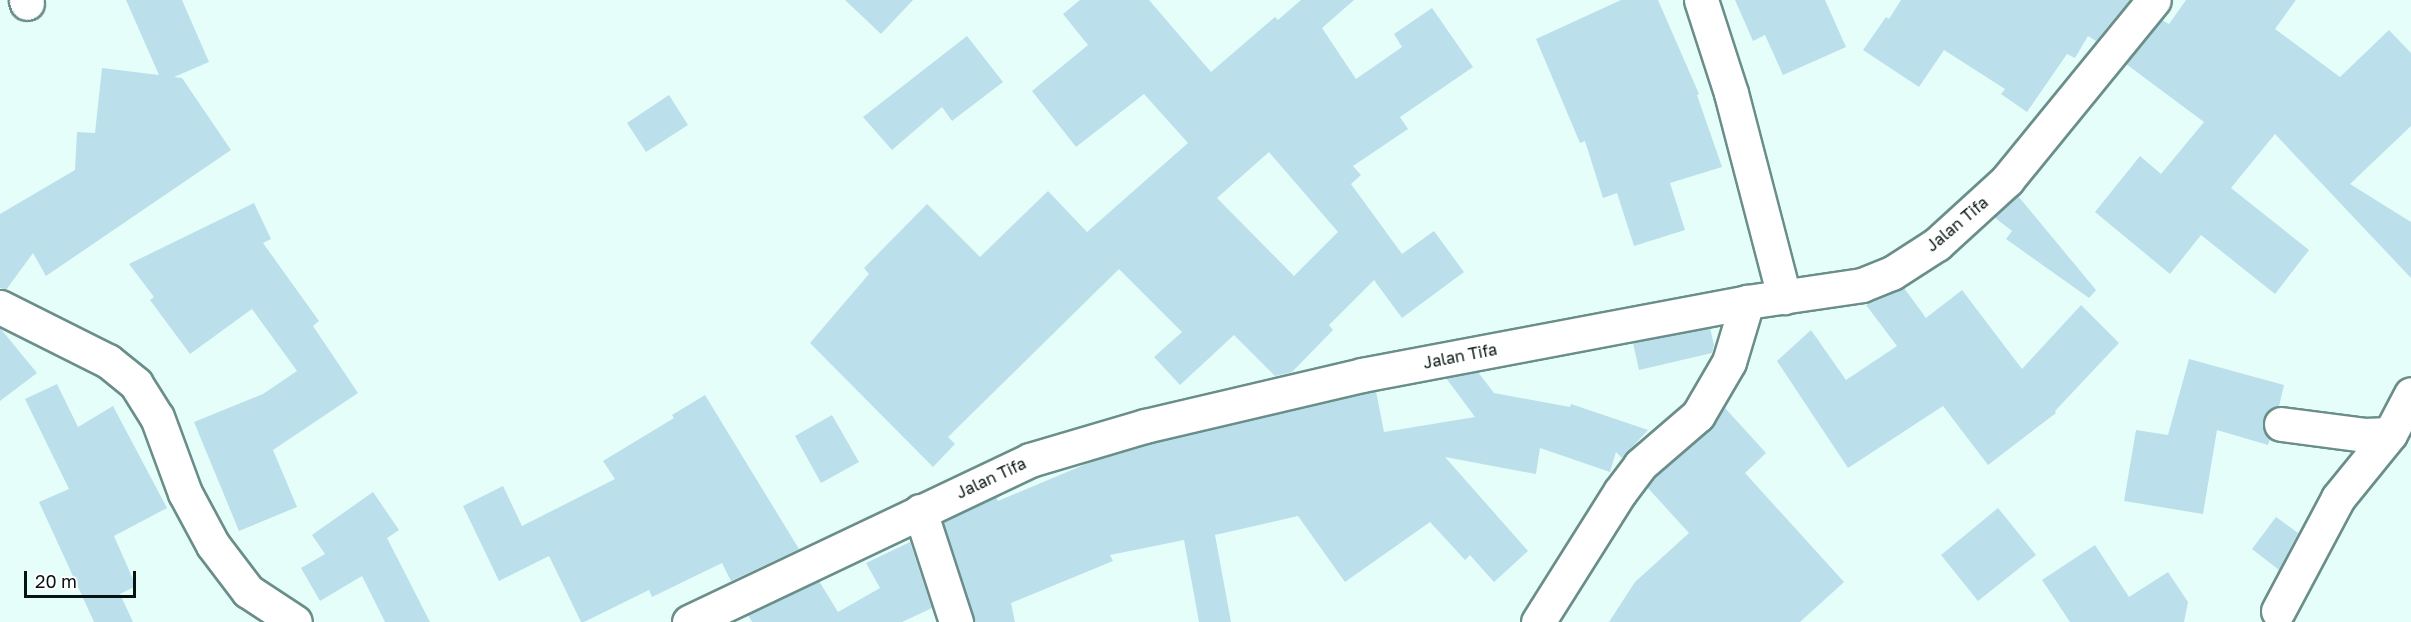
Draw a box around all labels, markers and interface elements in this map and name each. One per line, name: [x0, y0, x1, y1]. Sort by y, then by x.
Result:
street label: Jalan Tifa: [1922, 193, 1992, 255]
street label: Jalan Tifa: [1422, 339, 1498, 373]
street label: Jalan Tifa: [953, 454, 1029, 502]
scale bar: [27, 559, 140, 597]
text: 20 m: [35, 570, 77, 592]

